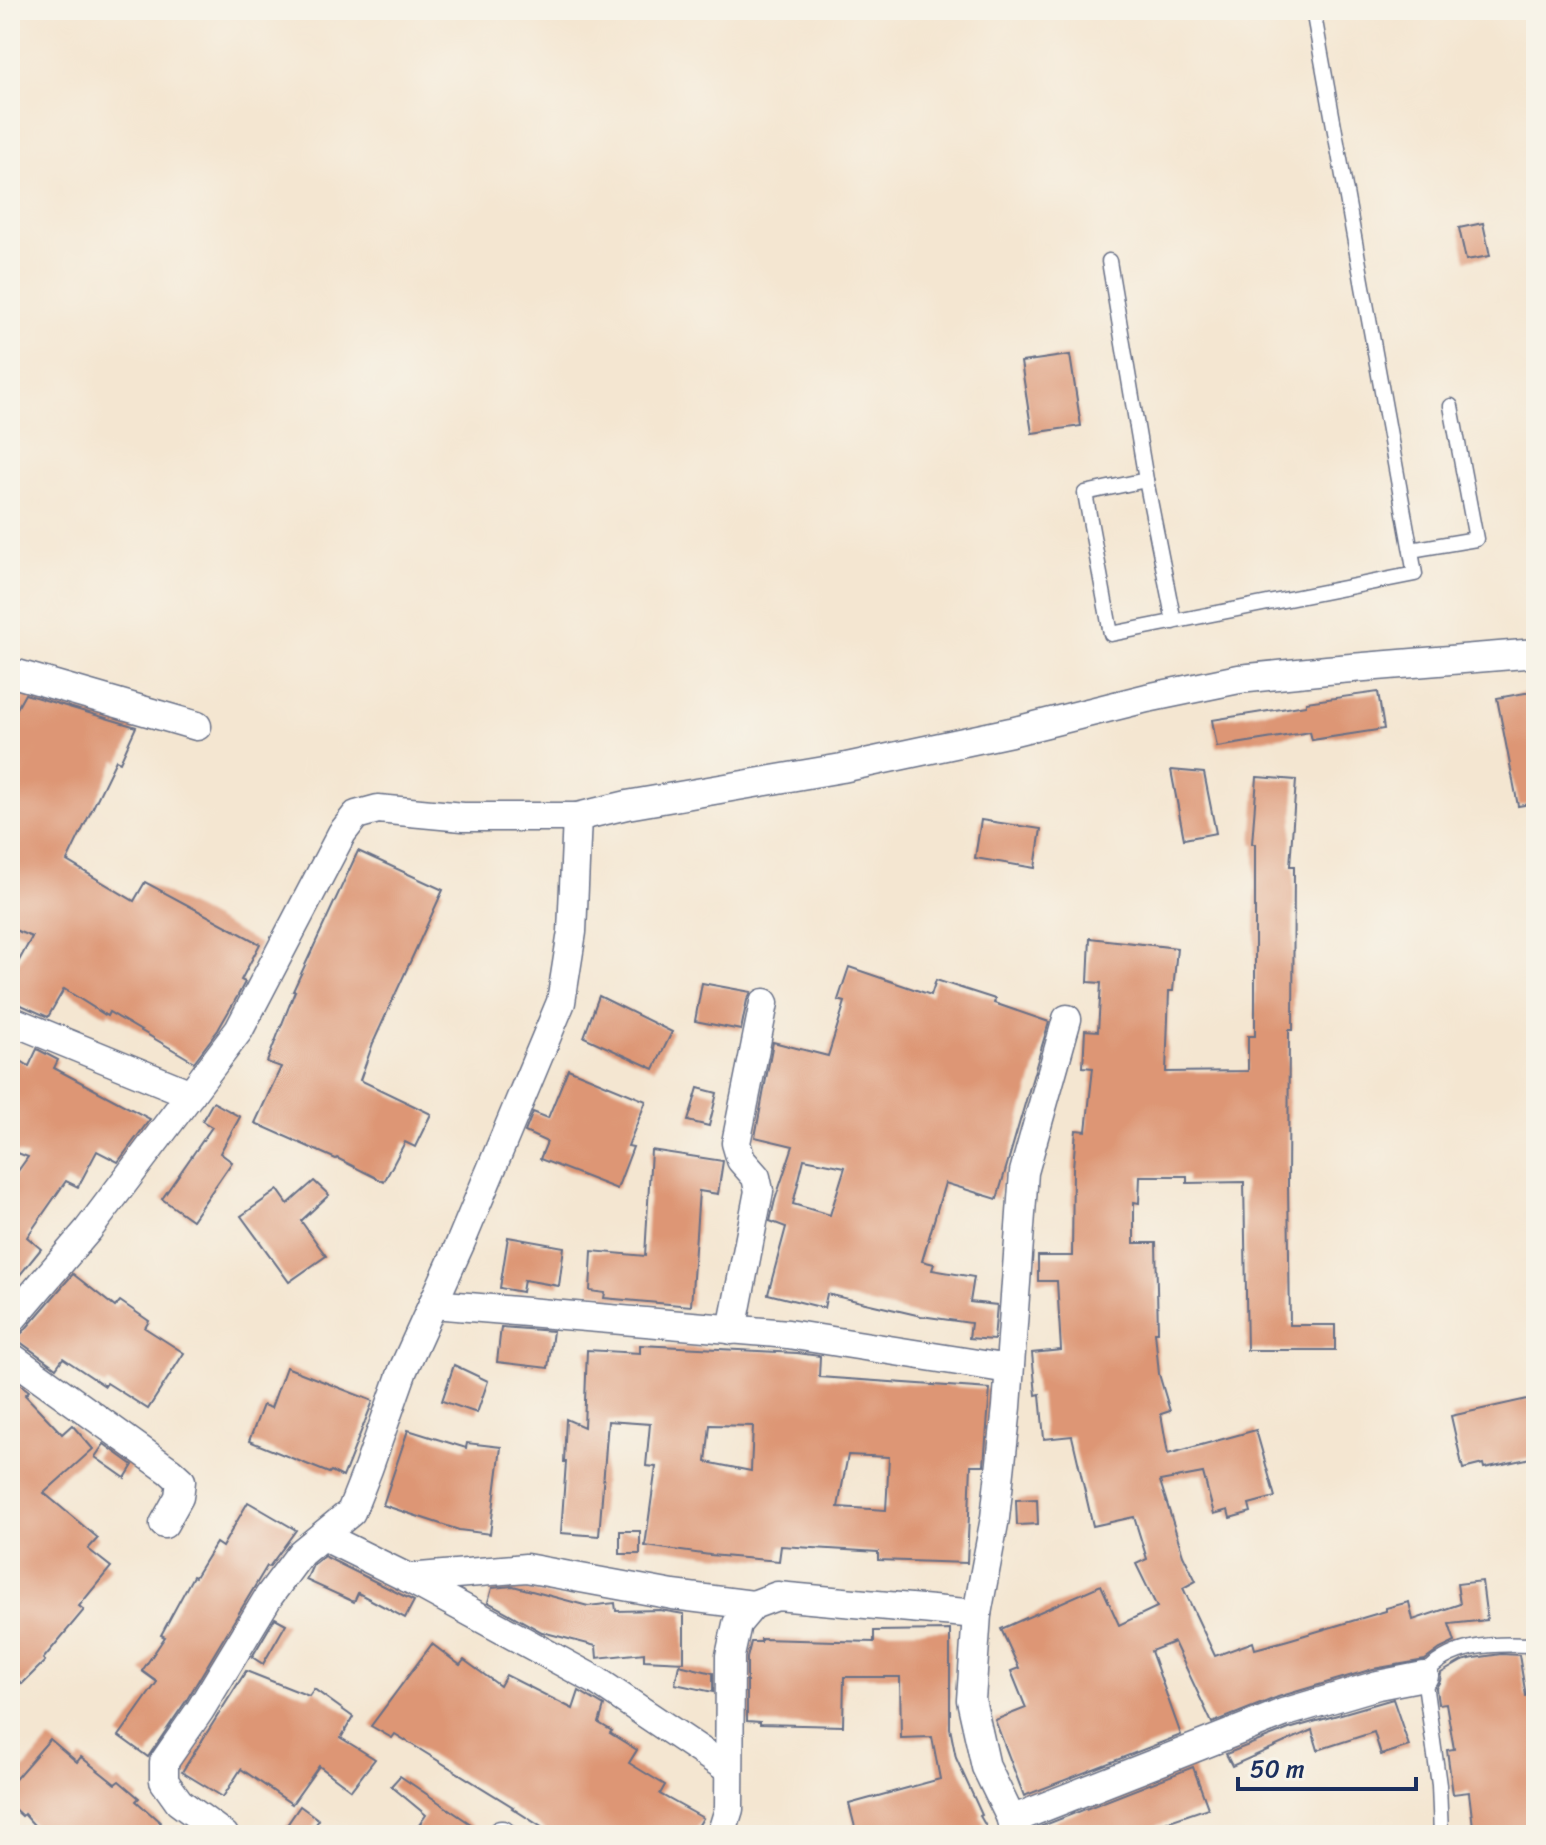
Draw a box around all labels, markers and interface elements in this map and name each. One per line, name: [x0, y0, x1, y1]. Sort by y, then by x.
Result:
scale bar: [1238, 1741, 1416, 1791]
text: 50 m: [1250, 1748, 1305, 1790]

